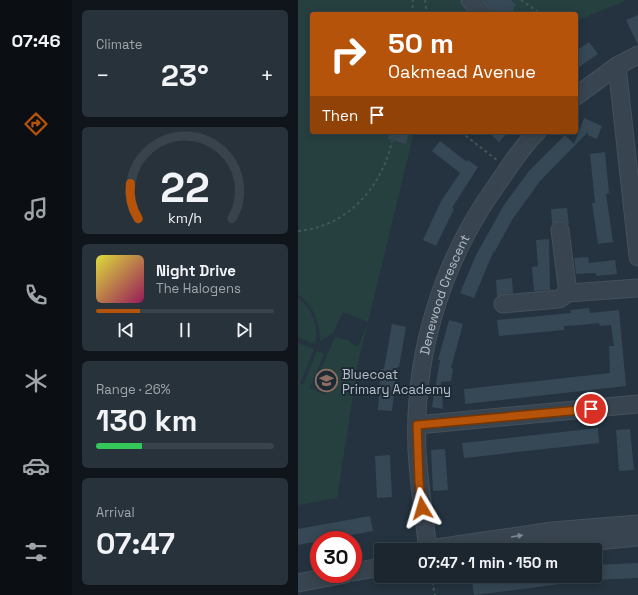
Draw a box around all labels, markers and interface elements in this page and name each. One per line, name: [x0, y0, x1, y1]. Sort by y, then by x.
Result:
text: 50 m: [388, 25, 454, 61]
icon: right: [322, 28, 374, 80]
text: 07:46: [11, 29, 61, 52]
text: Climate: [96, 36, 142, 53]
text: 23°: [161, 56, 209, 95]
text: Oakmead Avenue: [388, 60, 536, 83]
text: −: [96, 61, 110, 89]
text: +: [260, 61, 274, 89]
icon: arrive: [366, 104, 388, 126]
text: Then: [322, 106, 358, 125]
icon: directions: [22, 110, 50, 138]
text: 22: [160, 160, 210, 213]
icon: music: [22, 195, 50, 223]
text: km/h: [168, 208, 202, 226]
street label: Denewood Crescent: [416, 231, 473, 356]
text: Night Drive: [156, 261, 236, 280]
text: The Halogens: [156, 280, 241, 297]
icon: phone: [22, 281, 50, 309]
icon: previous: [115, 319, 137, 341]
icon: pause: [174, 319, 196, 341]
icon: next: [233, 319, 255, 341]
place label: Bluecoat Primary Academy: [342, 366, 451, 398]
icon: climate: [22, 367, 50, 395]
school or university icon: Bluecoat Primary Academy: [314, 368, 340, 394]
text: Range · 26%: [96, 381, 171, 398]
pin: [574, 392, 608, 426]
icon: arrive: [580, 398, 602, 420]
text: 130 km: [96, 401, 197, 440]
icon: car: [22, 452, 50, 480]
position arrow: [401, 487, 443, 529]
text: Arrival: [96, 504, 135, 521]
text: 07:47: [96, 524, 175, 563]
speed limit sign: 30: [310, 531, 362, 583]
one-way arrow: [511, 533, 523, 539]
icon: filters: [22, 538, 50, 566]
text: 07:47 · 1 min · 150 m: [418, 553, 558, 572]

